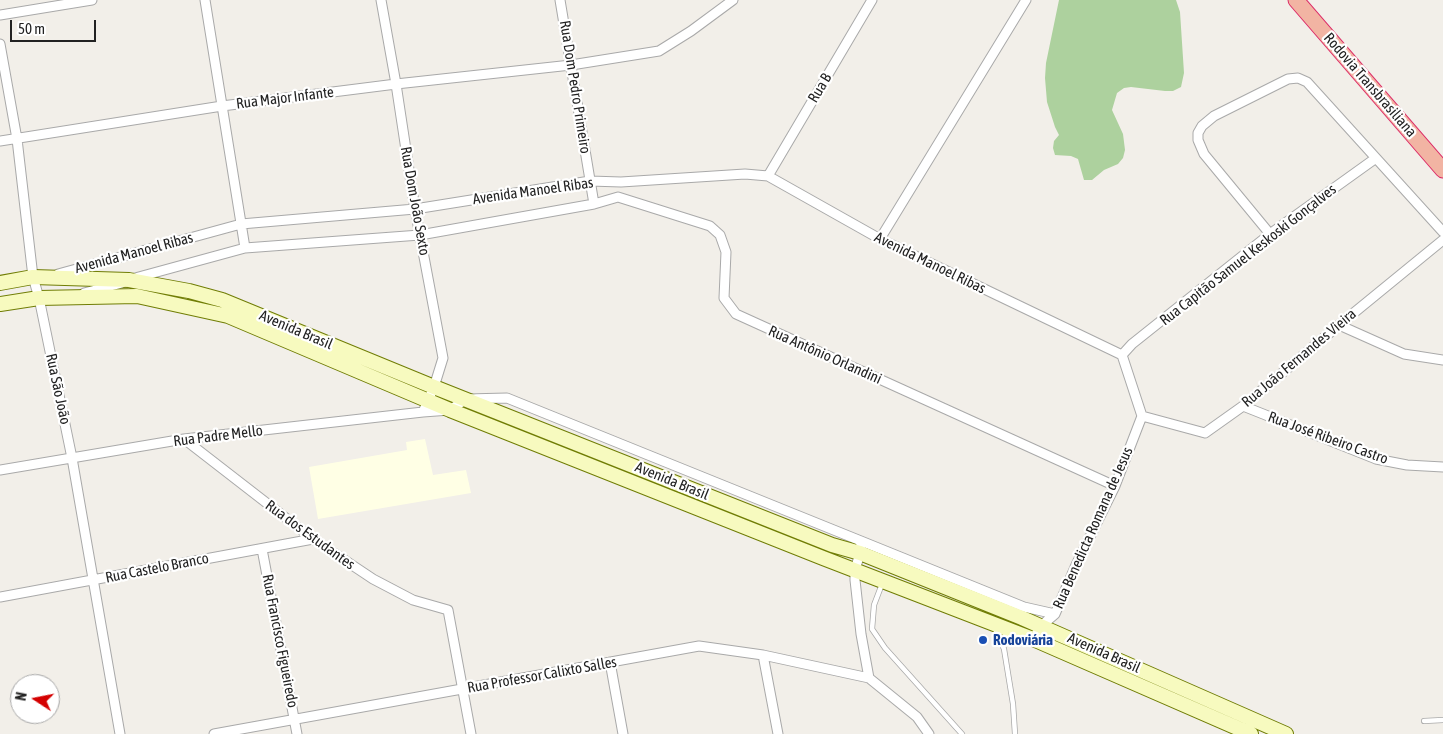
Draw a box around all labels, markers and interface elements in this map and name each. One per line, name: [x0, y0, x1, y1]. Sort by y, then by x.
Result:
scale bar: [12, 10, 99, 42]
street label: Rua Dom Pedro Primeiro: [556, 19, 594, 155]
text: 50 m: [18, 20, 45, 37]
street label: Rodovia Transbrasiliana: [1320, 29, 1420, 141]
street label: Rua B: [804, 70, 836, 106]
street label: Rua Major Infante: [235, 83, 335, 113]
street label: Rua Dom João Sexto: [397, 145, 433, 257]
street label: Avenida Manoel Ribas: [472, 174, 594, 208]
street label: Rua Capitão Samuel Keskoski Gonçalves: [1156, 181, 1340, 329]
street label: Avenida Manoel Ribas: [871, 228, 989, 298]
street label: Avenida Manoel Ribas: [73, 229, 195, 277]
street label: Rua João Fernandes Vieira: [1238, 305, 1360, 411]
street label: Avenida Brasil: [257, 306, 335, 354]
street label: Rua Antônio Orlandini: [766, 322, 884, 388]
street label: Rua São João: [42, 352, 74, 426]
street label: Rua José Ribeiro Castro: [1266, 408, 1390, 468]
street label: Rua Padre Mello: [172, 422, 264, 450]
street label: Rua Benedicta Romana de Jesus: [1049, 444, 1137, 612]
street label: Avenida Brasil: [632, 458, 712, 504]
street label: Rua dos Estudantes: [262, 497, 358, 573]
street label: Rua Castelo Branco: [104, 549, 210, 587]
street label: Rua Francisco Figueiredo: [258, 573, 302, 709]
street label: Avenida Brasil: [1065, 629, 1143, 677]
place label: Rodoviária: [993, 631, 1053, 649]
marker: Rodoviária: [977, 634, 989, 646]
street label: Rua Professor Calixto Salles: [466, 653, 618, 697]
north arrow: [10, 674, 60, 724]
text: N: [13, 691, 30, 702]

